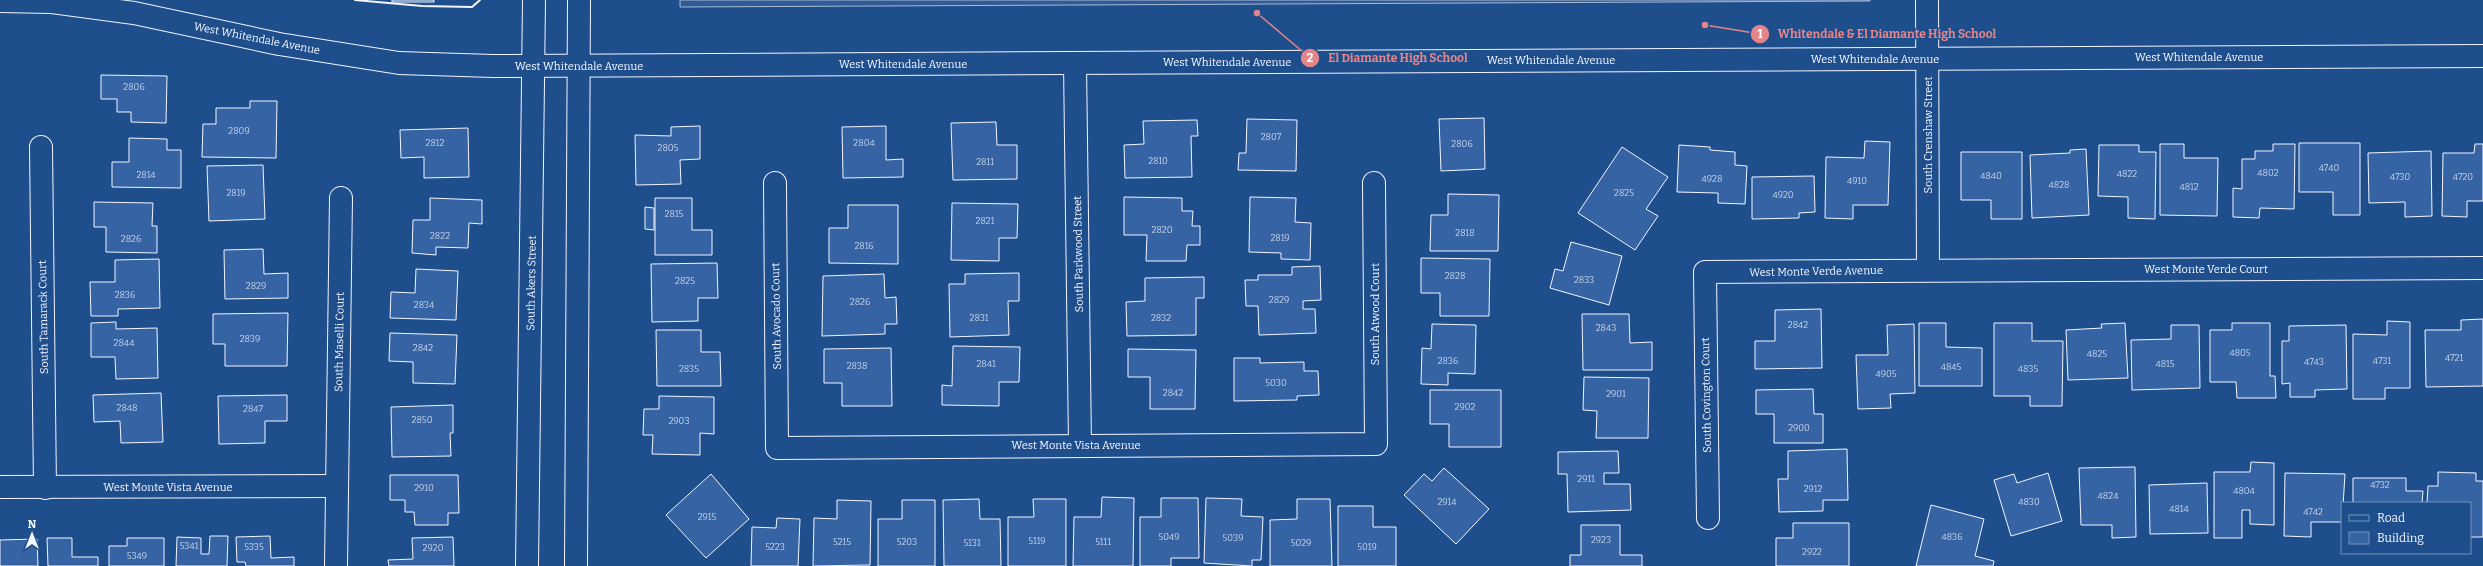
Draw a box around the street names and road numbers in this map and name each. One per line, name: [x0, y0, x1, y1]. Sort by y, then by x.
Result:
street label: West Whitendale Avenue: [193, 20, 321, 57]
street label: West Whitendale Avenue: [2135, 51, 2263, 64]
street label: West Whitendale Avenue: [1811, 53, 1939, 66]
street label: West Whitendale Avenue: [1487, 54, 1615, 67]
street label: West Whitendale Avenue: [1163, 56, 1291, 69]
street label: West Whitendale Avenue: [839, 58, 967, 71]
street label: West Whitendale Avenue: [515, 60, 643, 73]
street label: South Crenshaw Street: [1922, 77, 1935, 193]
street label: South Parkwood Street: [1071, 196, 1086, 312]
street label: South Akers Street: [524, 235, 539, 331]
street label: South Tamarack Court: [36, 260, 51, 374]
street label: South Avocado Court: [769, 262, 784, 370]
street label: South Atwood Court: [1369, 263, 1382, 365]
street label: West Monte Verde Court: [2144, 263, 2268, 276]
street label: West Monte Verde Avenue: [1749, 264, 1883, 279]
street label: South Maselli Court: [332, 292, 347, 392]
street label: South Covington Court: [1699, 337, 1714, 453]
street label: West Monte Vista Avenue: [1011, 439, 1141, 452]
street label: West Monte Vista Avenue: [103, 481, 233, 494]

